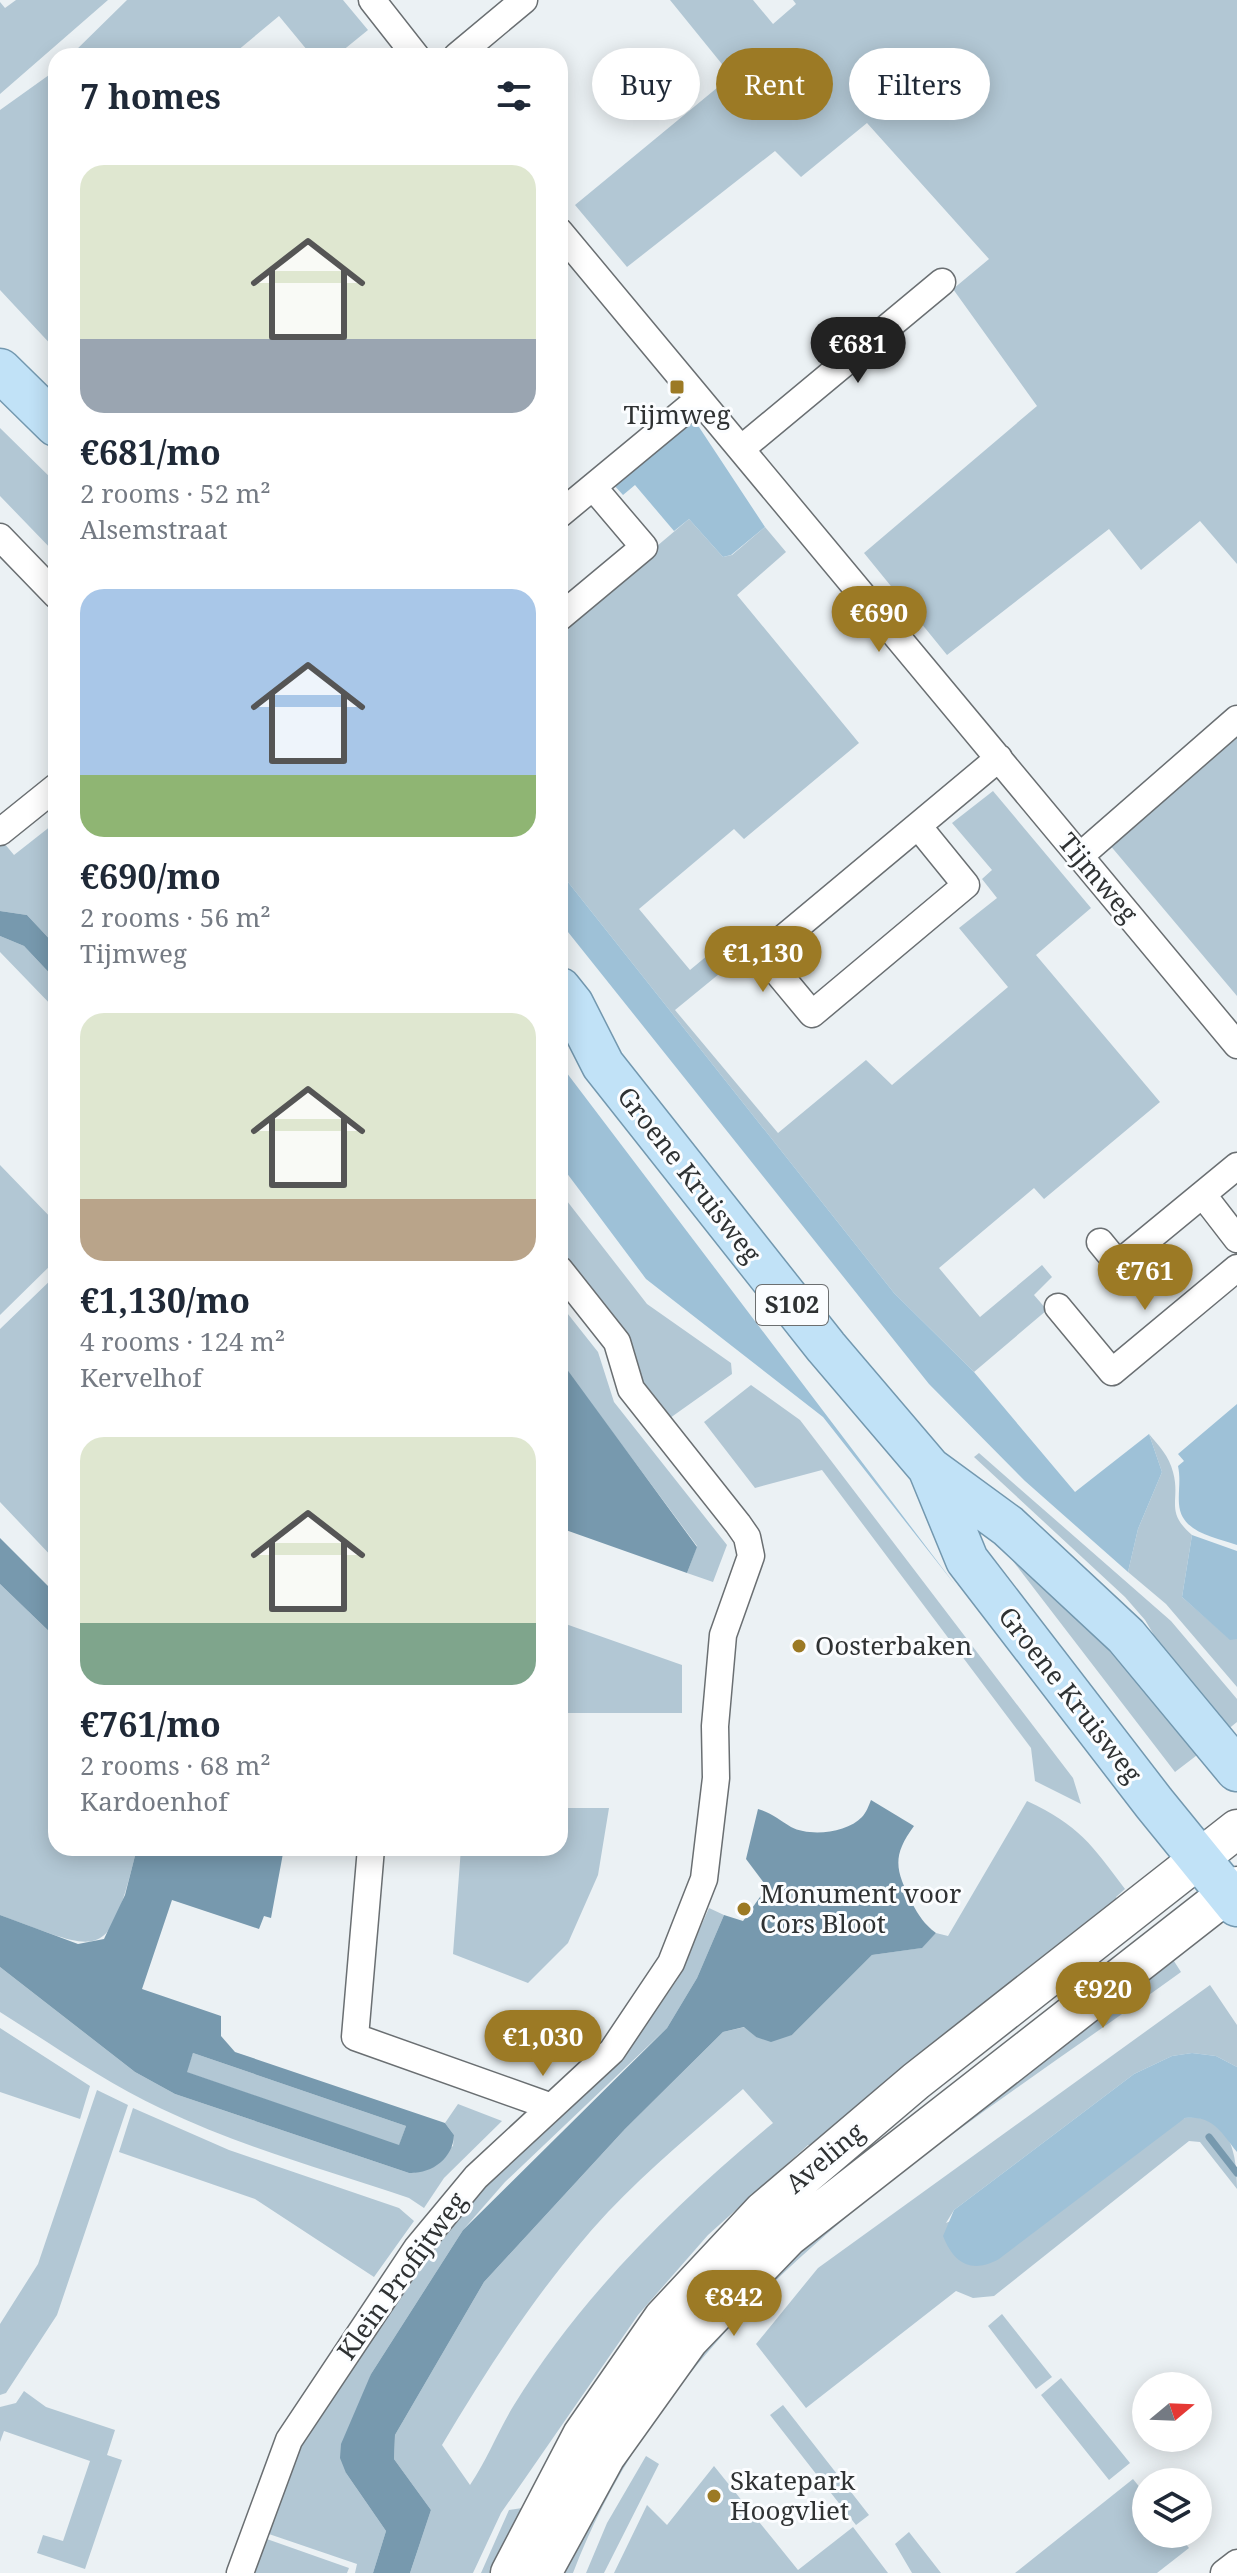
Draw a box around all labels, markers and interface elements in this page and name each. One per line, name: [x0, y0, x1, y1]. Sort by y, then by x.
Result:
chip: Buy: [592, 48, 700, 120]
chip: Rent: [716, 48, 833, 120]
chip: Filters: [849, 48, 990, 120]
text: 7 homes: [80, 73, 221, 119]
icon: filters: [492, 74, 536, 118]
icon: home: [236, 217, 380, 361]
pin: €681: [811, 317, 905, 385]
text: €681: [829, 325, 887, 361]
marker: Tijmweg: [668, 378, 686, 396]
place label: Tijmweg: [624, 396, 730, 432]
text: €681/mo: [80, 429, 221, 475]
text: 2 rooms · 52 m²: [80, 475, 271, 511]
text: Alsemstraat: [80, 511, 228, 547]
pin: €690: [832, 586, 926, 654]
text: €690: [850, 594, 908, 630]
icon: home: [236, 641, 380, 785]
street label: Tijmweg: [1051, 825, 1147, 930]
text: €690/mo: [80, 853, 221, 899]
text: 2 rooms · 56 m²: [80, 899, 271, 935]
pin: €1,130: [698, 926, 828, 994]
text: €1,130: [723, 934, 803, 970]
text: Tijmweg: [80, 935, 187, 971]
icon: home: [236, 1065, 380, 1209]
street label: Groene Kruisweg: [610, 1079, 770, 1270]
pin: €761: [1098, 1244, 1192, 1312]
text: €761: [1116, 1252, 1174, 1288]
text: €1,130/mo: [80, 1277, 250, 1323]
road number: S102: [756, 1285, 828, 1325]
text: 4 rooms · 124 m²: [80, 1323, 285, 1359]
text: Kervelhof: [80, 1359, 202, 1395]
icon: home: [236, 1489, 380, 1633]
street label: Groene Kruisweg: [991, 1599, 1151, 1790]
place label: Oosterbaken: [815, 1627, 973, 1663]
marker: Oosterbaken: [790, 1637, 808, 1655]
text: €761/mo: [80, 1701, 221, 1747]
text: 2 rooms · 68 m²: [80, 1747, 271, 1783]
text: Kardoenhof: [80, 1783, 228, 1819]
place label: Monument voor Cors Bloot: [760, 1875, 961, 1941]
marker: Monument voor Cors Bloot: [735, 1900, 753, 1918]
pin: €920: [1056, 1962, 1150, 2030]
text: €920: [1074, 1970, 1132, 2006]
pin: €1,030: [478, 2010, 608, 2078]
text: €1,030: [503, 2018, 583, 2054]
street label: Aveling: [777, 2114, 872, 2201]
street label: Klein Profijtweg: [328, 2184, 474, 2367]
pin: €842: [687, 2270, 781, 2338]
text: €842: [705, 2278, 763, 2314]
north arrow: [1132, 2372, 1212, 2452]
map controls: [1132, 2372, 1212, 2548]
place label: Skatepark Hoogvliet: [730, 2462, 856, 2528]
button: layers: [1132, 2468, 1212, 2548]
marker: Skatepark Hoogvliet: [705, 2487, 723, 2505]

